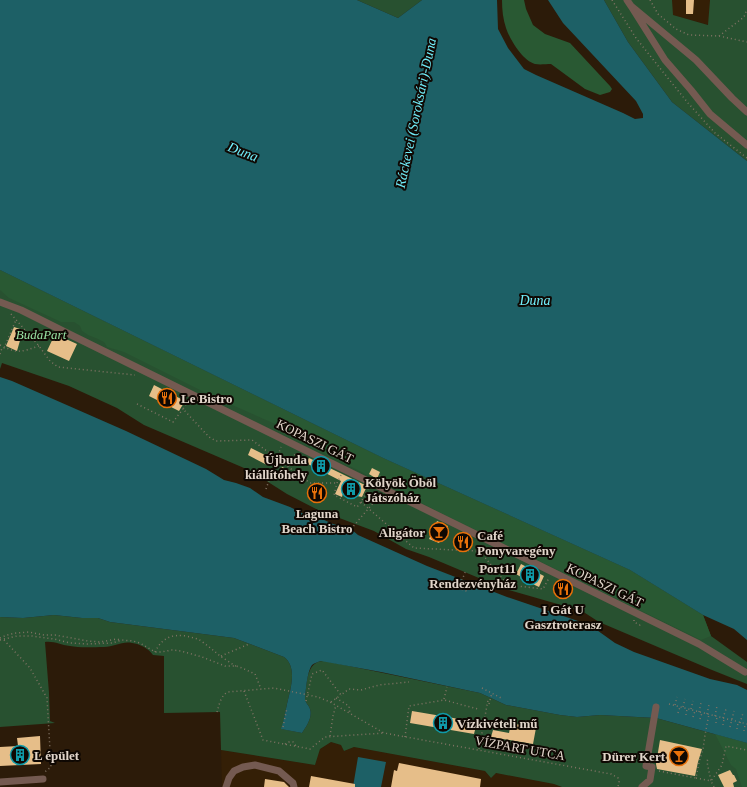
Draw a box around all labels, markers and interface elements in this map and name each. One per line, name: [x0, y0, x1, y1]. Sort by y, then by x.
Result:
water label: Ráckevei (Soroksári)-Duna: [393, 37, 440, 191]
water label: Duna: [225, 139, 260, 165]
water label: Duna: [518, 293, 551, 308]
park label: BudaPart: [16, 327, 67, 342]
restaurant icon: Le Bistro: [156, 387, 178, 409]
place label: Le Bistro: [181, 391, 232, 406]
street label: KOPASZI GÁT: [274, 416, 356, 466]
place label: Újbuda kiállítóhely: [245, 452, 307, 482]
building icon: Újbuda kiállítóhely: [310, 455, 332, 477]
place label: Kölyök Öböl Játszóház: [365, 475, 437, 505]
building icon: Kölyök Öböl Játszóház: [340, 478, 362, 500]
restaurant icon: Laguna Beach Bistro: [306, 482, 328, 504]
place label: Laguna Beach Bistro: [282, 506, 352, 536]
bar icon: Aligátor: [428, 521, 450, 543]
place label: Aligátor: [379, 525, 425, 540]
place label: Café Ponyvaregény: [477, 528, 556, 558]
restaurant icon: Café Ponyvaregény: [452, 531, 474, 553]
street label: KOPASZI GÁT: [564, 560, 646, 610]
place label: Port11 Rendezvényház: [429, 561, 516, 591]
building icon: Port11 Rendezvényház: [519, 564, 541, 586]
restaurant icon: I Gát U Gasztroterasz: [552, 578, 574, 600]
place label: I Gát U Gasztroterasz: [524, 602, 602, 632]
building icon: Vízkivételi mű: [432, 712, 454, 734]
place label: Vízkivételi mű: [457, 716, 538, 731]
street label: VÍZPART UTCA: [474, 733, 567, 763]
building icon: L épület: [9, 744, 31, 766]
bar icon: Dürer Kert: [668, 745, 690, 767]
place label: L épület: [34, 748, 80, 763]
place label: Dürer Kert: [602, 749, 666, 764]

